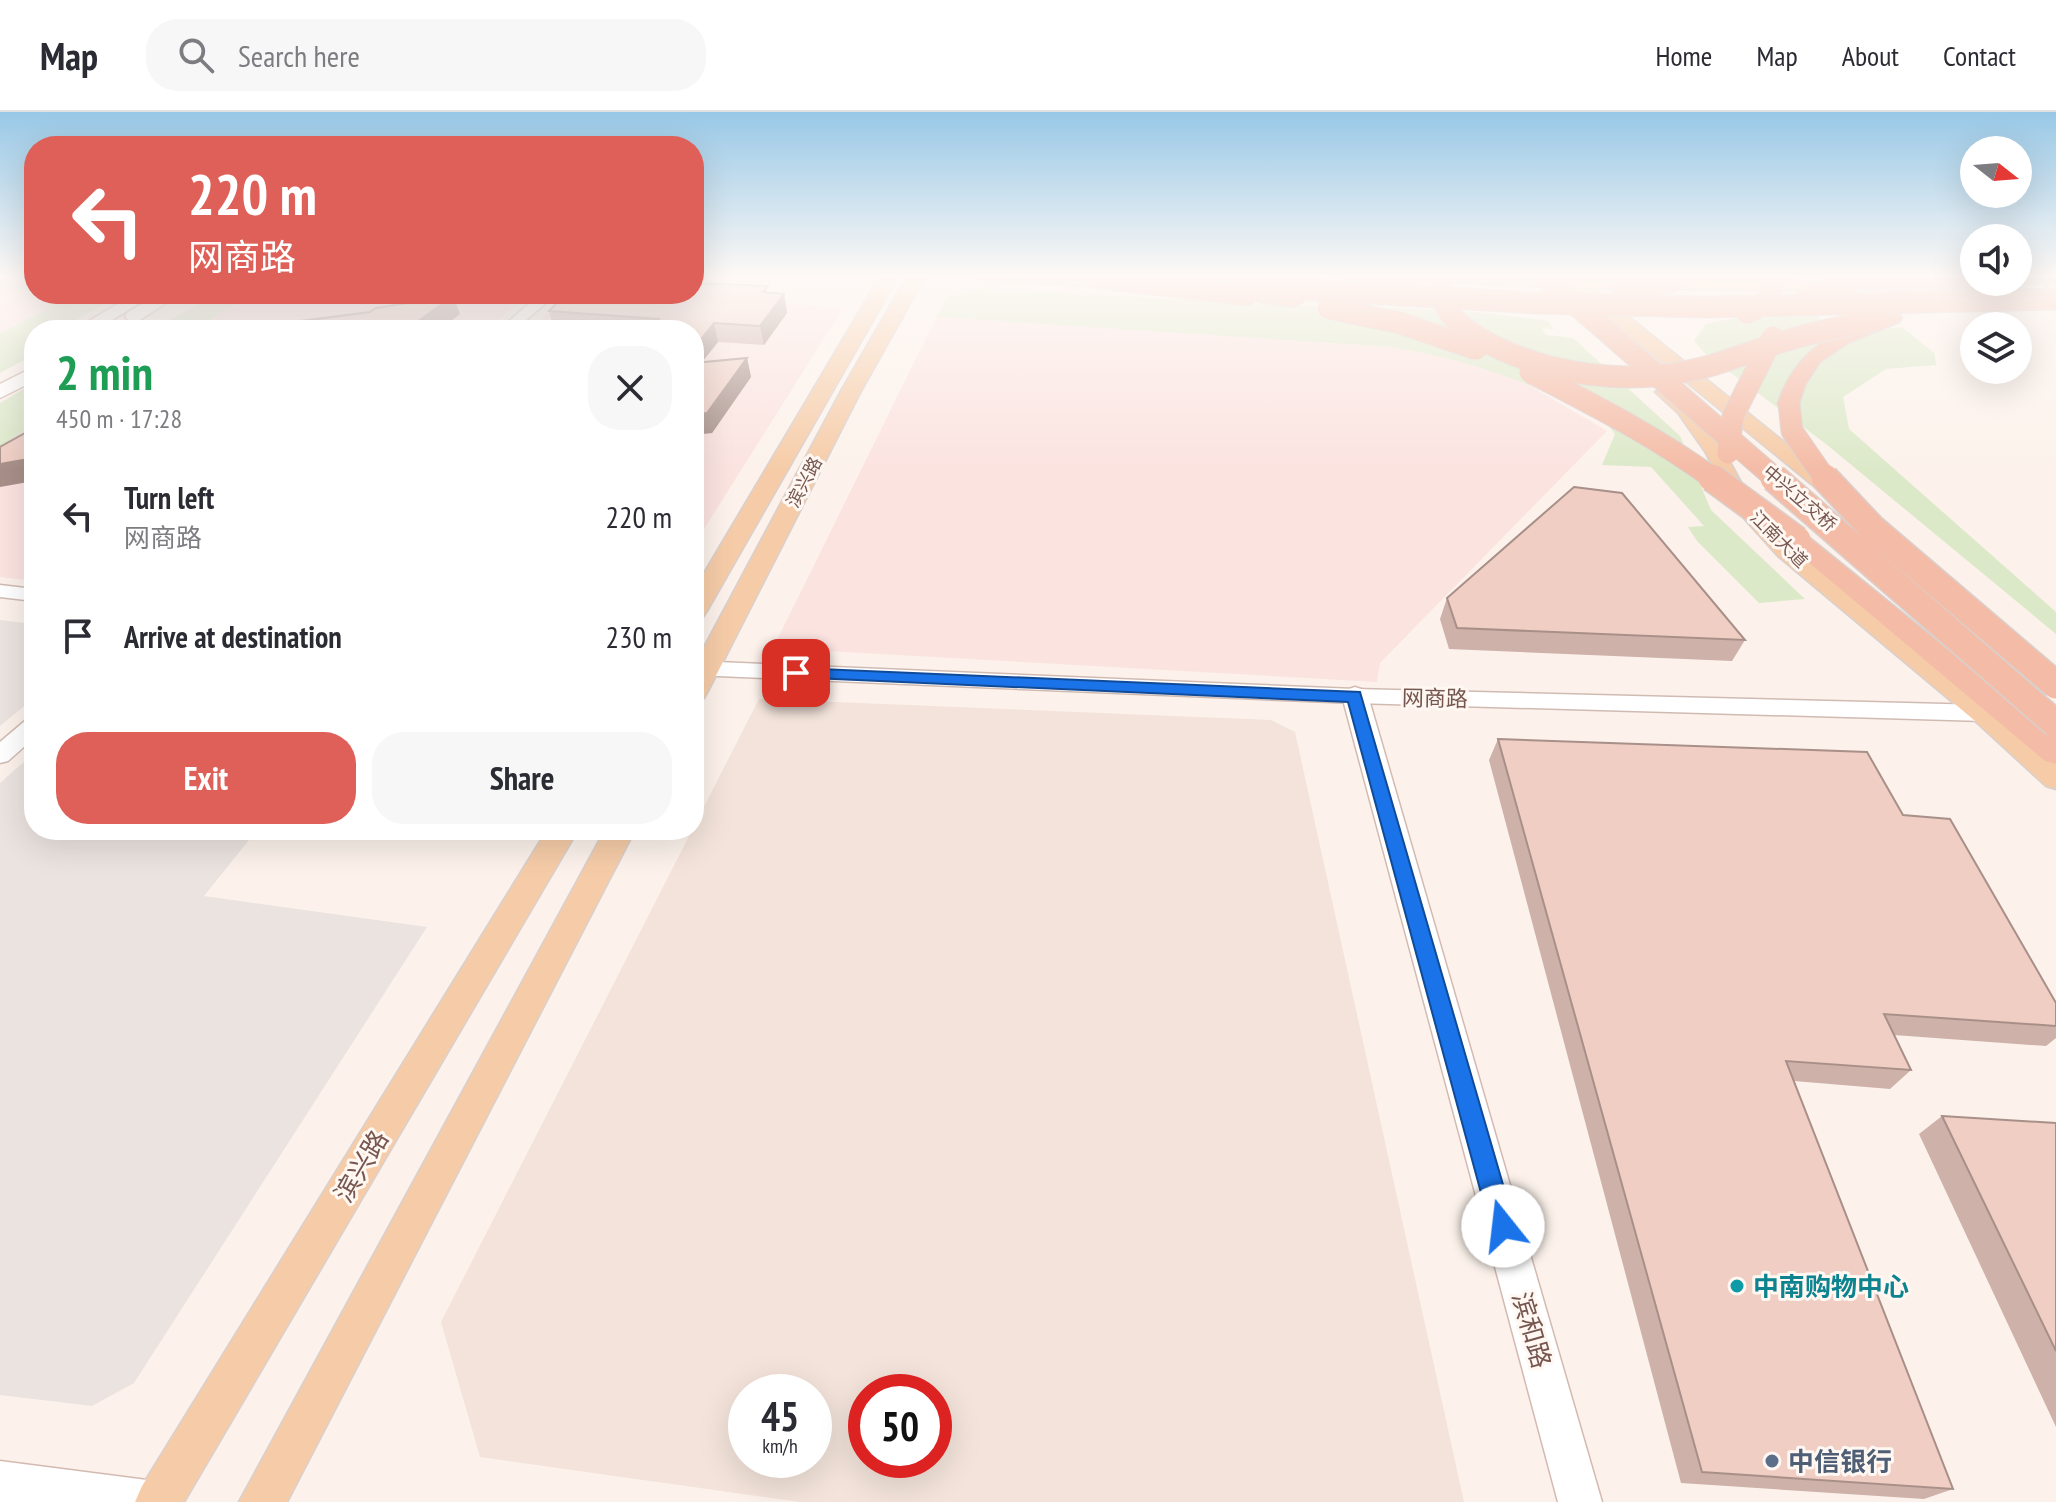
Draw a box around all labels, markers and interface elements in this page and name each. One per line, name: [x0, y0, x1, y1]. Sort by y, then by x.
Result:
search box: [146, 19, 706, 91]
text: Map: [40, 31, 98, 80]
icon: search: [174, 33, 218, 77]
text: Search here: [238, 36, 360, 75]
text: Home: [1656, 37, 1712, 74]
text: Map: [1756, 37, 1798, 74]
text: About: [1842, 37, 1899, 74]
text: Contact: [1943, 37, 2016, 74]
north arrow: [1960, 136, 2032, 208]
map controls: [1960, 136, 2032, 384]
text: 220 m: [188, 158, 317, 230]
icon: left: [56, 168, 160, 272]
button: sound: [1960, 224, 2032, 296]
text: 网商路: [188, 233, 296, 280]
button: layers: [1960, 312, 2032, 384]
text: 2 min: [56, 341, 153, 403]
button: close: [588, 346, 672, 430]
text: 450 m · 17:28: [56, 402, 182, 435]
street label: 滨兴路: [781, 453, 827, 511]
street label: 中兴立交桥: [1758, 460, 1842, 536]
text: Turn left: [124, 478, 214, 517]
icon: left: [56, 494, 100, 538]
text: 220 m: [606, 497, 672, 536]
street label: 江南大道: [1745, 505, 1813, 573]
text: 网商路: [124, 521, 202, 554]
icon: arrive: [56, 614, 100, 658]
text: Arrive at destination: [124, 617, 342, 656]
text: 230 m: [606, 617, 672, 656]
pin: [762, 639, 830, 707]
icon: arrive: [774, 651, 818, 695]
street label: 网商路: [1402, 683, 1468, 713]
button: Exit: [56, 732, 356, 824]
button: Share: [372, 732, 672, 824]
street label: 滨兴路: [327, 1124, 395, 1208]
position arrow: [1461, 1184, 1545, 1268]
place label: 中南购物中心: [1753, 1270, 1909, 1303]
marker: 中南购物中心: [1728, 1277, 1746, 1295]
street label: 滨和路: [1505, 1288, 1559, 1372]
speed limit sign: 50: [848, 1374, 952, 1478]
text: 45: [761, 1390, 799, 1442]
text: km/h: [762, 1433, 798, 1459]
place label: 中信银行: [1788, 1445, 1892, 1478]
marker: 中信银行: [1763, 1452, 1781, 1470]

